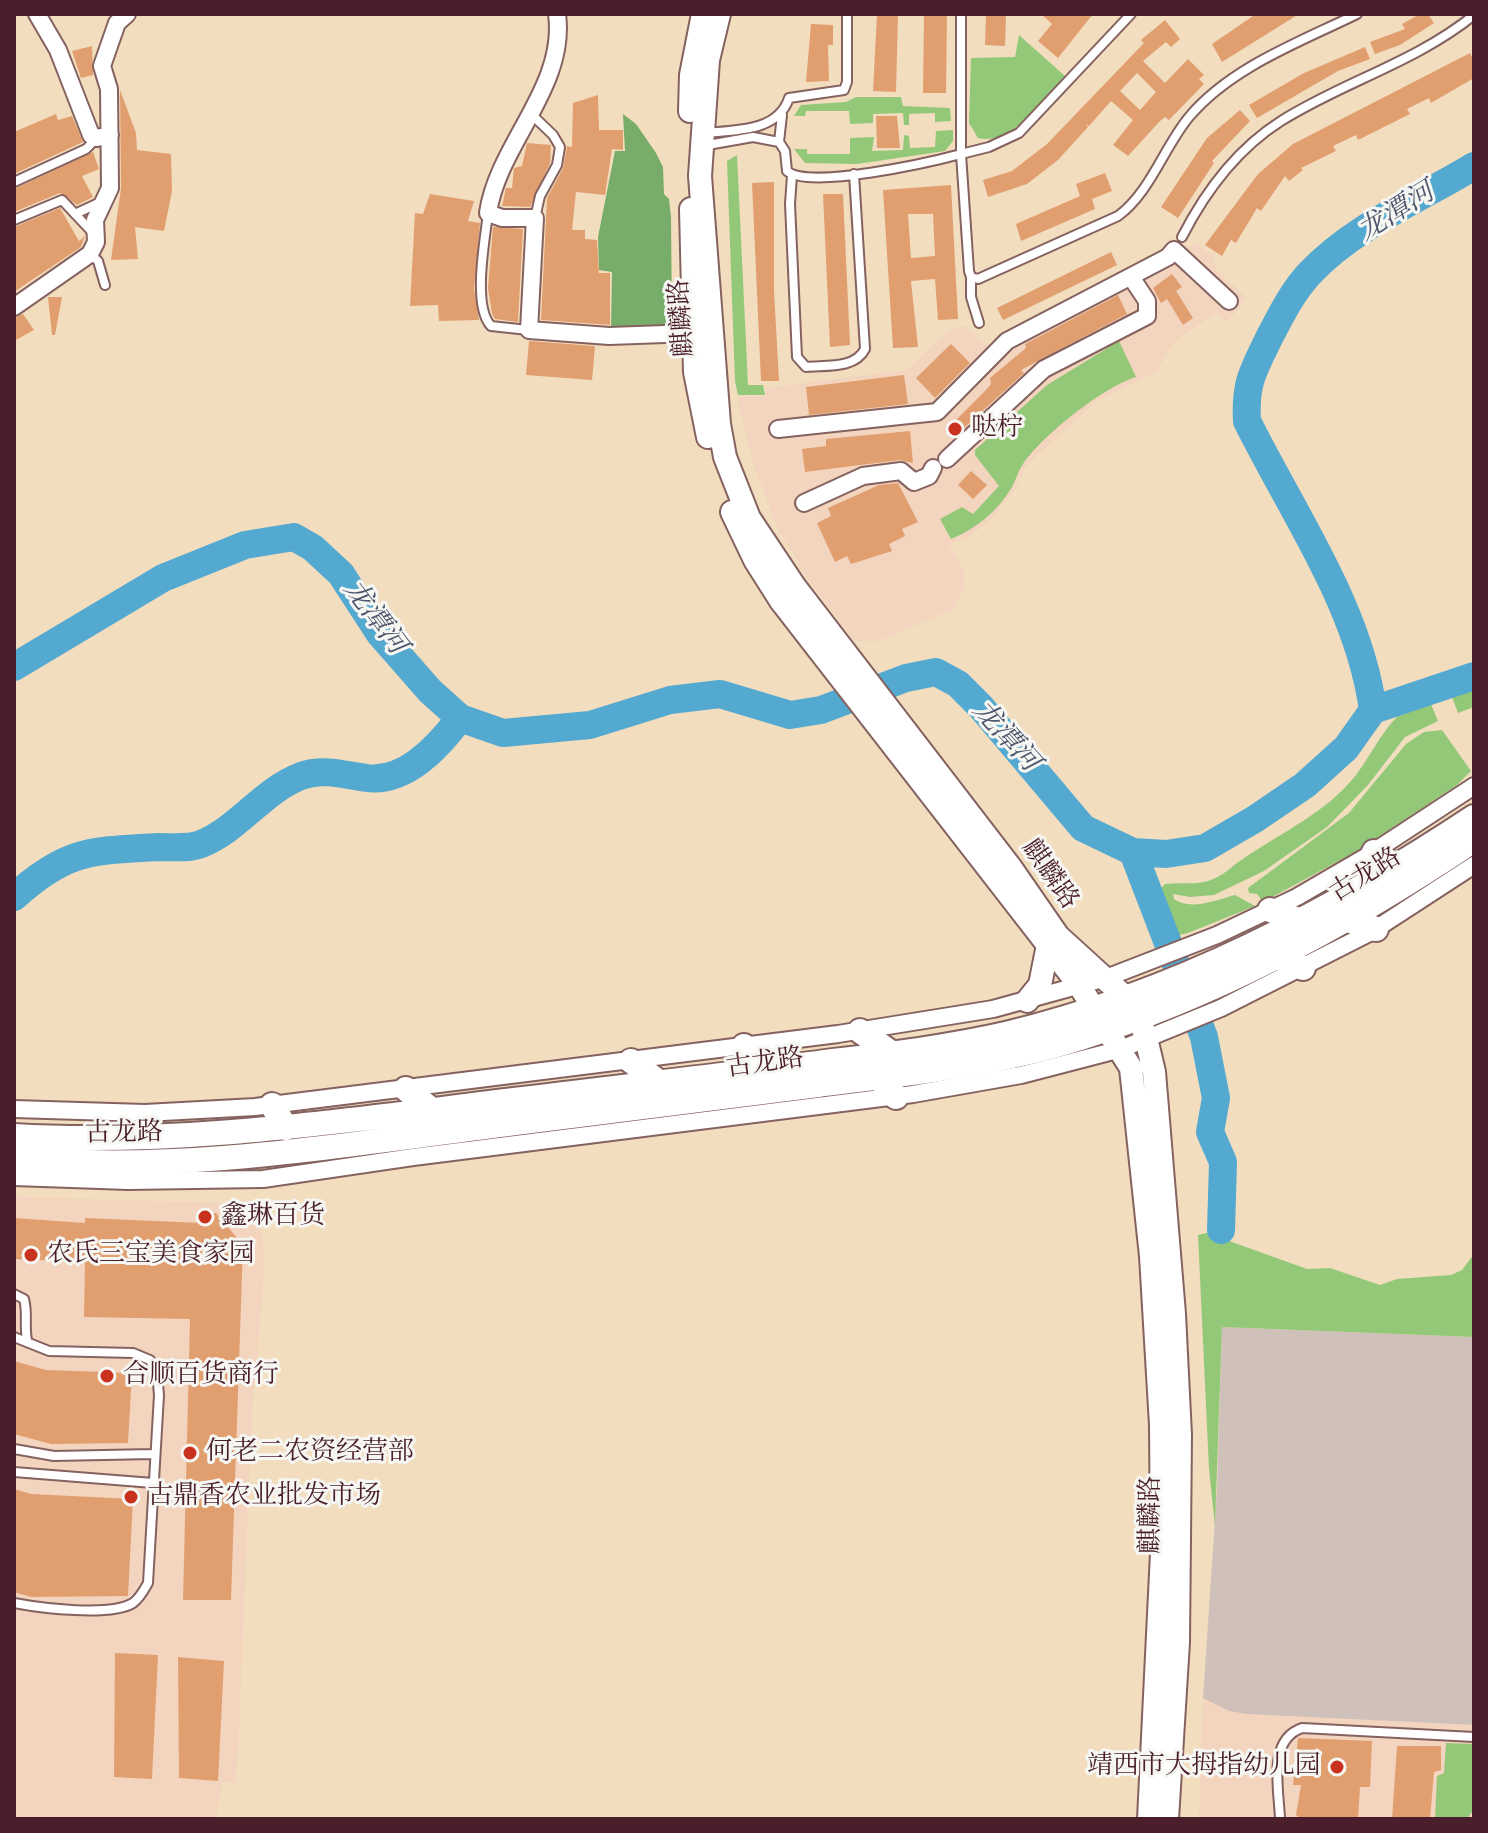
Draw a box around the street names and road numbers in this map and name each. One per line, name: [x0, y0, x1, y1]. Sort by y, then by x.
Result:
street label: 麒麟路: [665, 278, 701, 358]
street label: 麒麟路: [1014, 834, 1084, 916]
street label: 古龙路: [1325, 842, 1407, 910]
street label: 古龙路: [724, 1043, 806, 1085]
street label: 古龙路: [85, 1118, 163, 1150]
street label: 麒麟路: [1136, 1476, 1168, 1554]

